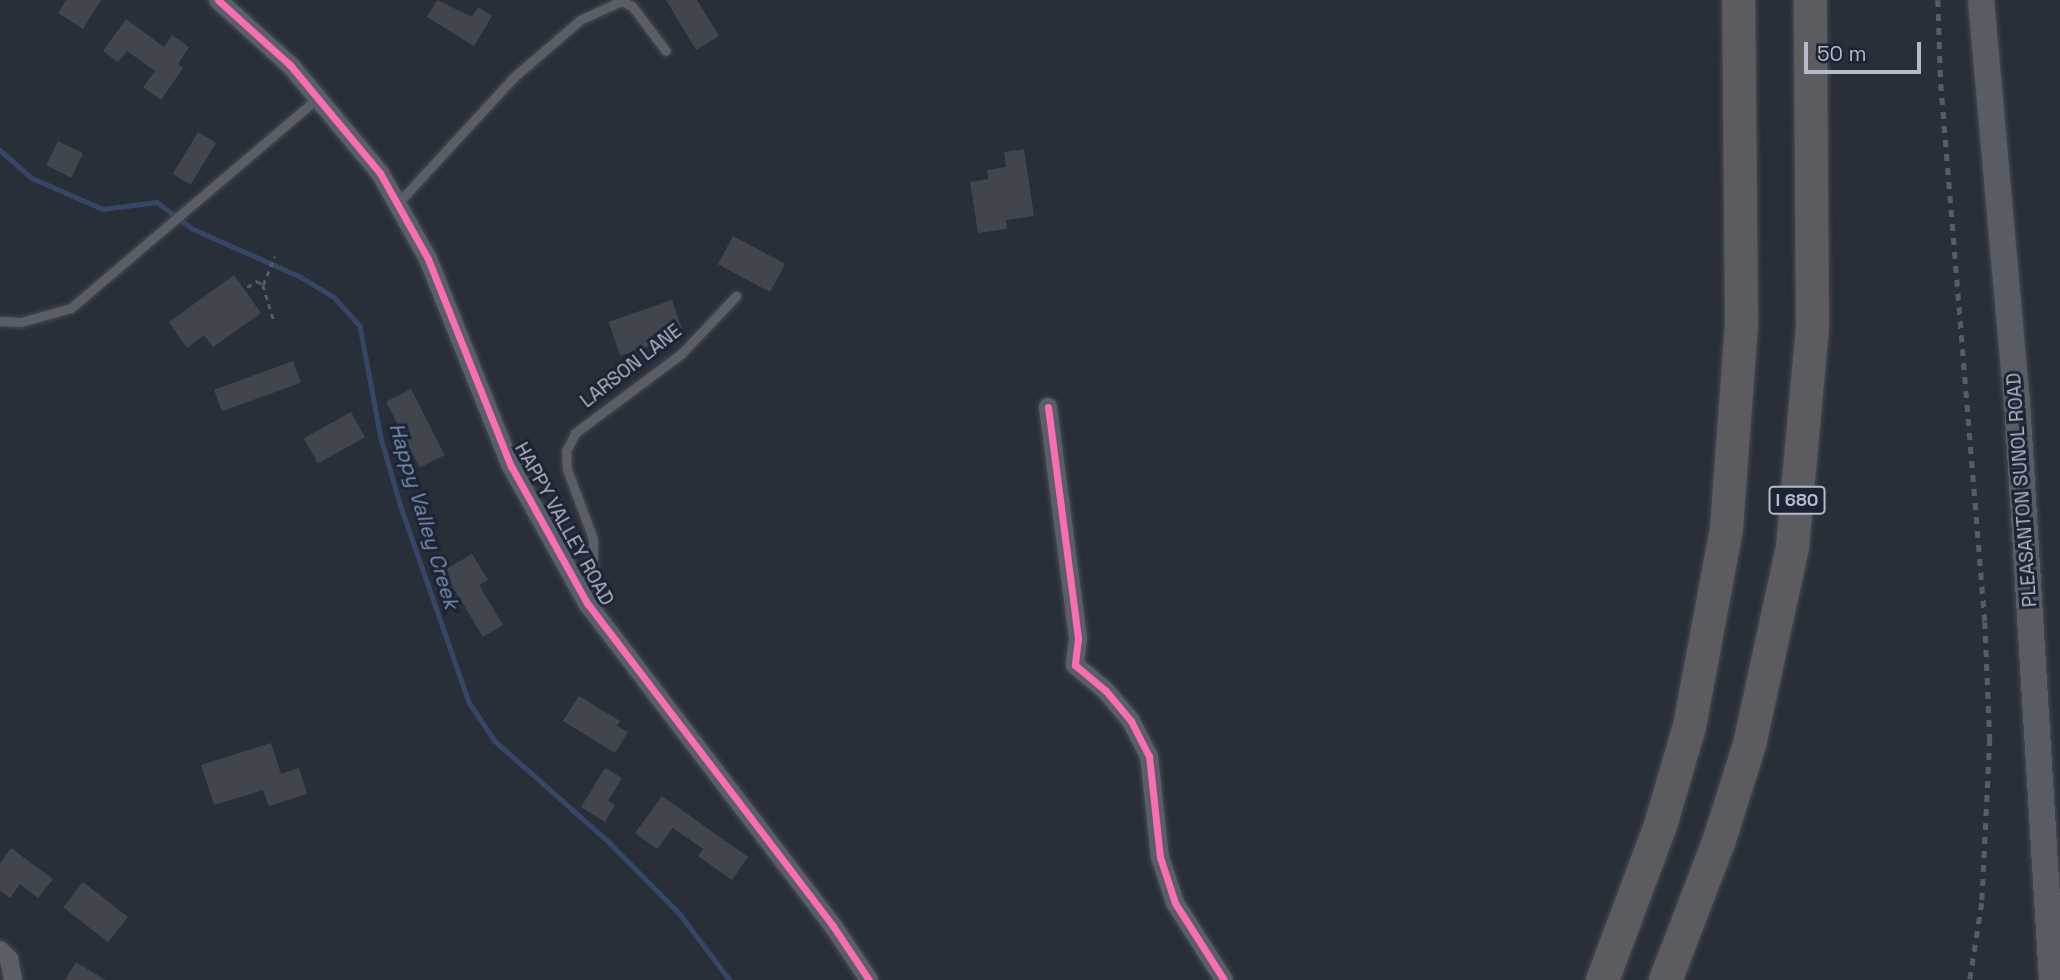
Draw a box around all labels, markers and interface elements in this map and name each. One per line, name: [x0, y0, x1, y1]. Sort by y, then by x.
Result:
scale bar: [1808, 28, 1925, 72]
text: 50 m: [1817, 40, 1867, 67]
street label: LARSON LANE: [576, 320, 686, 412]
street label: PLEASANTON SUNOL ROAD: [2002, 372, 2042, 608]
water label: Happy Valley Creek: [384, 420, 464, 612]
street label: HAPPY VALLEY ROAD: [510, 438, 618, 610]
road number: I 680: [1767, 486, 1827, 514]

